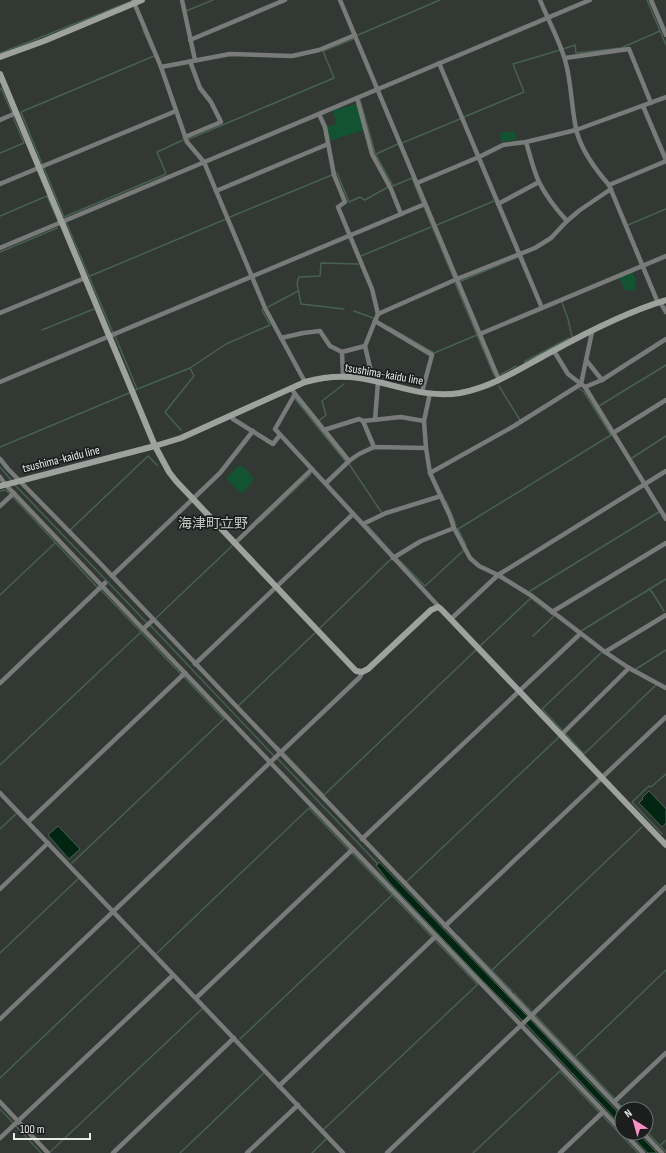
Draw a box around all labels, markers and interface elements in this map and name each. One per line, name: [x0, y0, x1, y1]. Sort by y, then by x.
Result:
street label: tsushima-kaidu line: [344, 360, 424, 389]
street label: tsushima-kaidu line: [21, 443, 102, 476]
district label: 海津町立野: [178, 515, 248, 532]
north arrow: [614, 1101, 654, 1141]
text: N: [622, 1106, 635, 1120]
scale bar: [14, 1115, 90, 1141]
text: 100 m: [20, 1122, 45, 1137]

